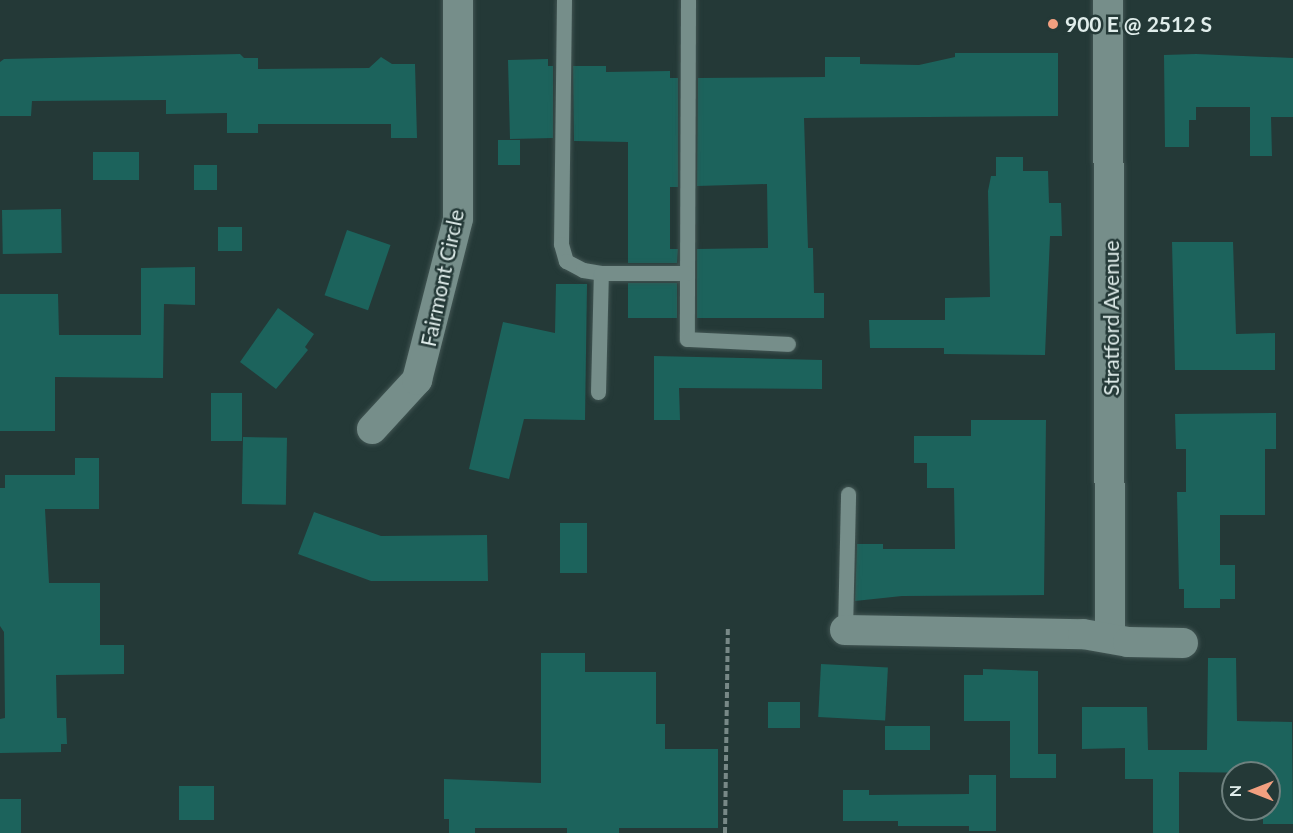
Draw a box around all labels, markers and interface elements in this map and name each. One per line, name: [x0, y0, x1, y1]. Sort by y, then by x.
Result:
place label: 900 E @ 2512 S: [1065, 11, 1212, 37]
marker: 900 E @ 2512 S: [1046, 17, 1060, 31]
street label: Fairmont Circle: [415, 207, 469, 349]
street label: Stratford Avenue: [1098, 240, 1124, 396]
north arrow: [1221, 761, 1281, 821]
text: N: [1225, 785, 1244, 797]

